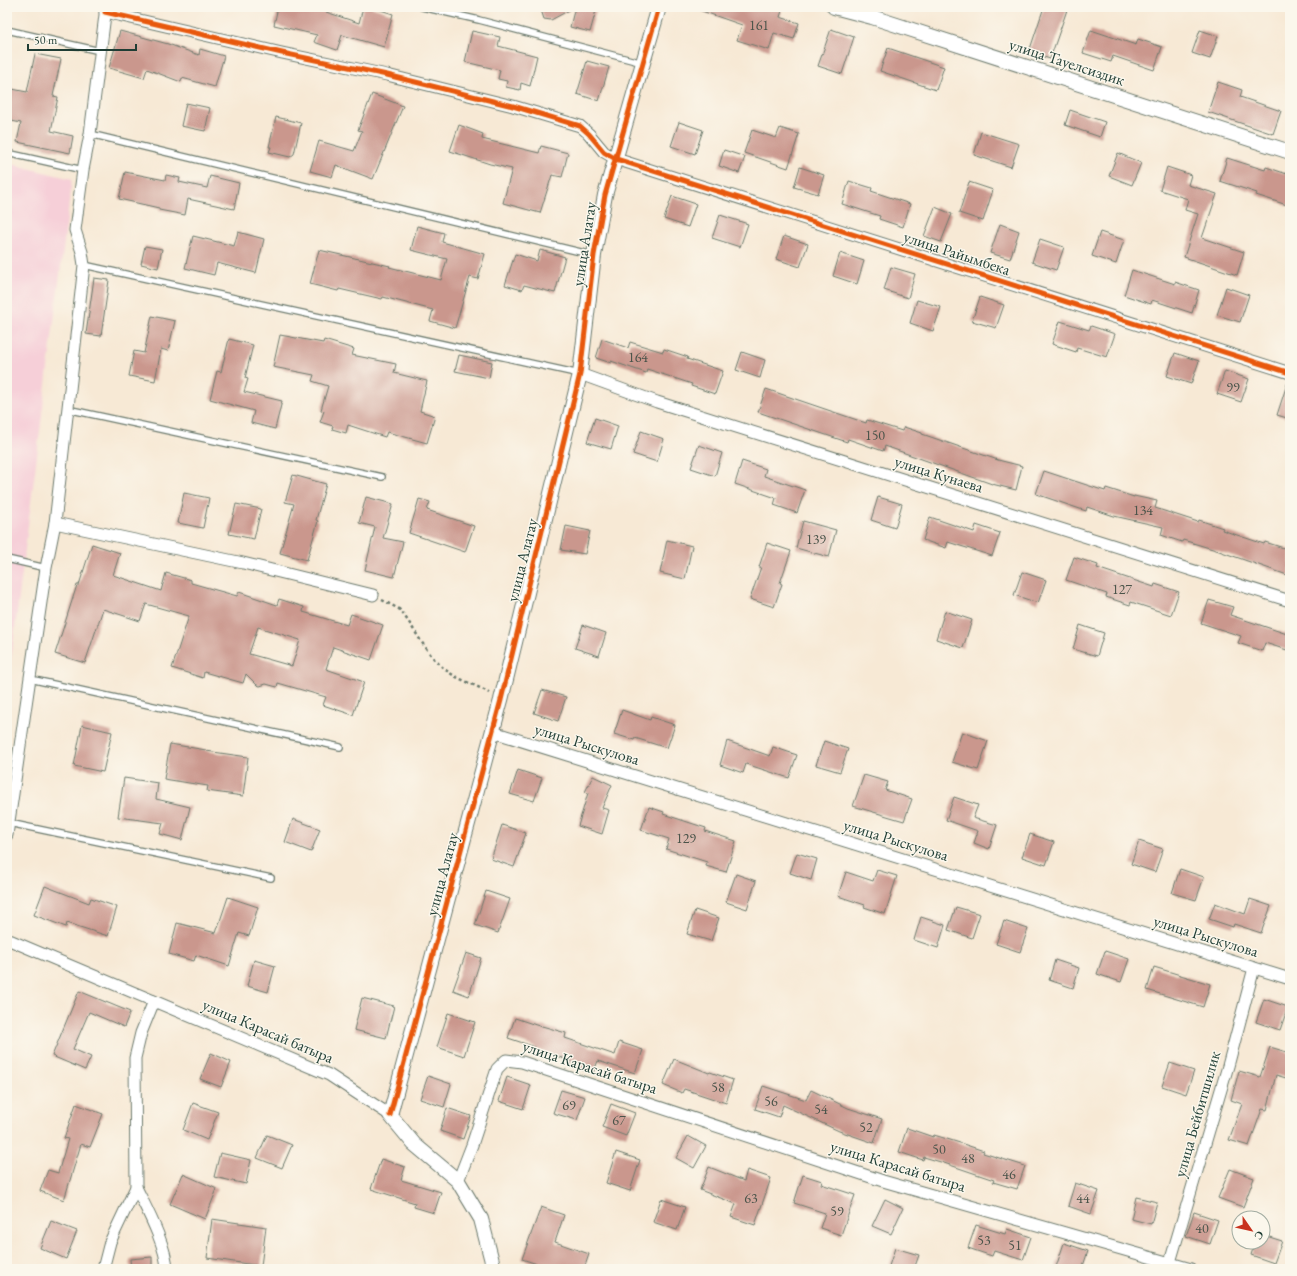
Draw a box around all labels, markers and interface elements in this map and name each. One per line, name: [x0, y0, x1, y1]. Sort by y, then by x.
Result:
house number: 161: [749, 16, 769, 34]
scale bar: [28, 26, 136, 52]
text: 50 m: [34, 32, 58, 48]
street label: улица Тауелсиздик: [1007, 33, 1128, 91]
street label: улица Алатау: [567, 199, 601, 288]
street label: улица Райымбека: [901, 226, 1014, 280]
house number: 164: [628, 348, 648, 366]
house number: 99: [1226, 378, 1240, 396]
house number: 150: [865, 426, 885, 444]
street label: улица Кунаева: [892, 451, 986, 498]
house number: 134: [1133, 501, 1153, 519]
street label: улица Алатау: [501, 515, 543, 604]
house number: 139: [806, 530, 826, 548]
house number: 127: [1112, 580, 1132, 598]
street label: улица Рыскулова: [532, 718, 643, 770]
street label: улица Рыскулова: [841, 814, 952, 866]
street label: улица Алатау: [421, 829, 463, 918]
house number: 129: [676, 829, 696, 847]
street label: улица Рыскулова: [1151, 910, 1262, 962]
street label: улица Карасай батыра: [199, 994, 337, 1068]
street label: улица Карасай батыра: [520, 1035, 661, 1099]
street label: улица Бейбитшилик: [1169, 1048, 1225, 1180]
house number: 58: [711, 1078, 725, 1096]
house number: 56: [764, 1092, 778, 1110]
house number: 69: [562, 1096, 576, 1114]
house number: 54: [814, 1100, 828, 1118]
house number: 67: [612, 1111, 626, 1129]
house number: 52: [859, 1118, 873, 1136]
street label: улица Карасай батыра: [828, 1135, 969, 1197]
house number: 50: [932, 1140, 946, 1158]
house number: 48: [961, 1149, 975, 1167]
house number: 46: [1002, 1165, 1016, 1183]
house number: 63: [744, 1189, 758, 1207]
house number: 44: [1076, 1189, 1090, 1207]
house number: 59: [830, 1202, 844, 1220]
north arrow: [1231, 1210, 1271, 1250]
house number: 40: [1195, 1219, 1209, 1237]
text: С: [1251, 1228, 1267, 1243]
house number: 53: [977, 1231, 991, 1249]
house number: 51: [1008, 1236, 1022, 1254]

